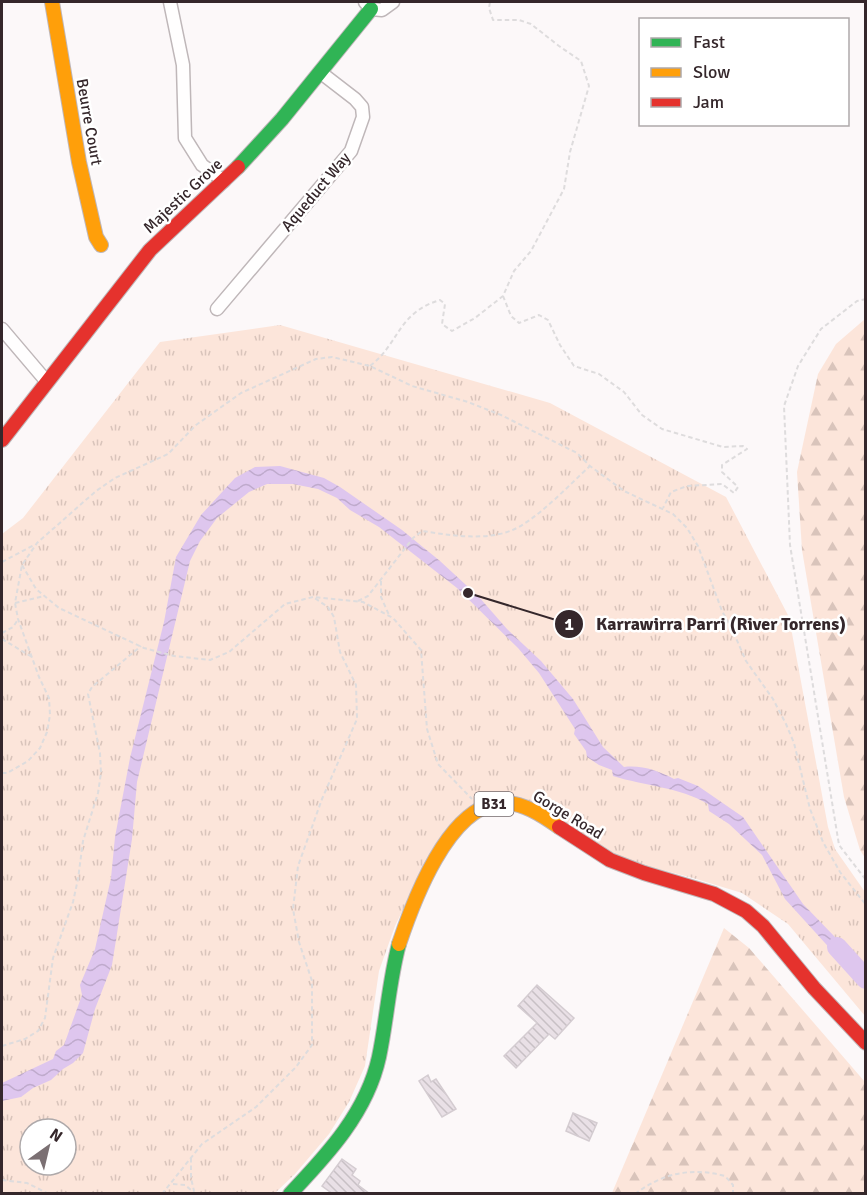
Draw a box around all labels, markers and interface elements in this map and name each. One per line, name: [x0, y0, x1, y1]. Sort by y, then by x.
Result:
legend: [639, 18, 849, 126]
text: Fast: [693, 31, 725, 53]
text: Slow: [693, 61, 730, 83]
street label: Beurre Court: [72, 77, 107, 167]
text: Jam: [693, 91, 724, 113]
street label: Aqueduct Way: [277, 148, 355, 236]
street label: Majestic Grove: [139, 154, 227, 238]
callout: Karrawirra Parri (River Torrens): [554, 606, 858, 642]
text: 1: [564, 613, 574, 635]
text: Karrawirra Parri (River Torrens): [596, 613, 846, 635]
street label: Gorge Road: [529, 786, 607, 844]
road number: B31: [474, 792, 514, 816]
north arrow: [18, 1117, 78, 1177]
text: N: [46, 1124, 66, 1147]

